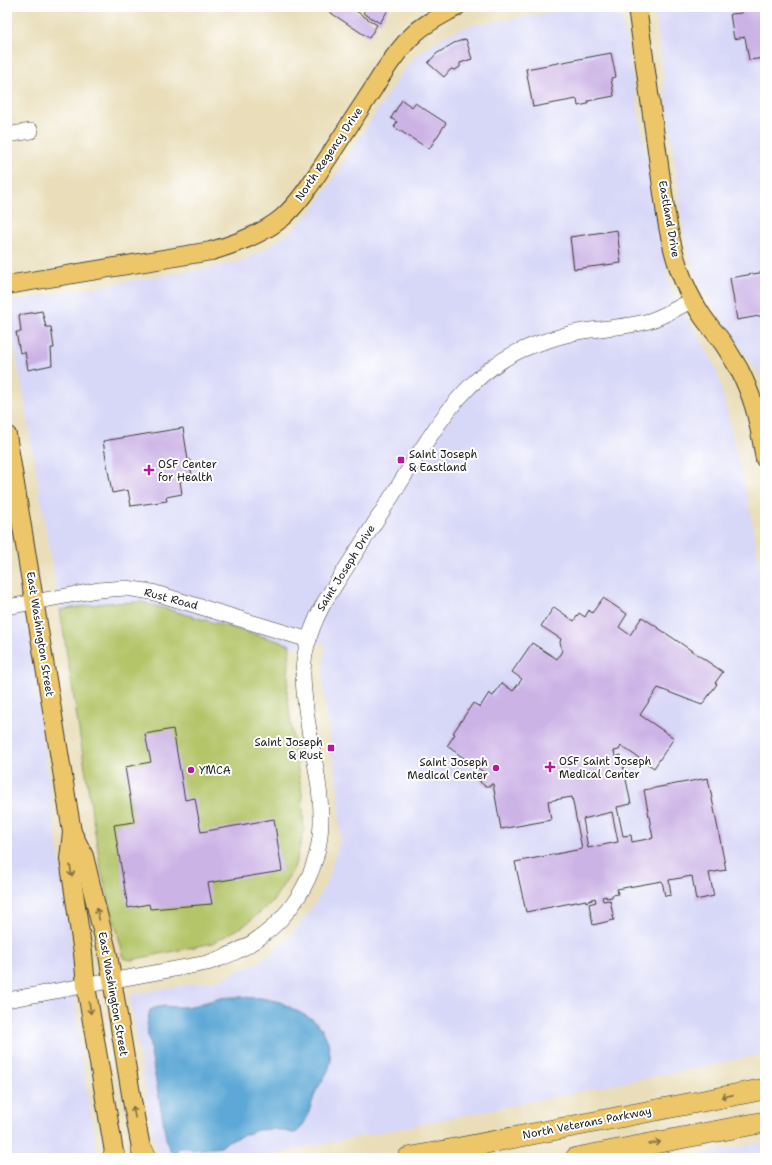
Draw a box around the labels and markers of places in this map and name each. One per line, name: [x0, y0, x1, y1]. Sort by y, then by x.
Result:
place label: Saint Joseph & Eastland: [409, 447, 478, 475]
marker: Saint Joseph & Eastland: [396, 455, 406, 465]
place label: OSF Center for Health: [158, 457, 217, 485]
marker: OSF Center for Health: [143, 464, 155, 476]
place label: Saint Joseph & Rust: [255, 735, 323, 763]
marker: Saint Joseph & Rust: [326, 743, 336, 753]
place label: OSF Saint Joseph Medical Center: [559, 754, 652, 782]
place label: Saint Joseph Medical Center: [407, 755, 488, 783]
marker: OSF Saint Joseph Medical Center: [544, 761, 556, 773]
place label: YMCA: [199, 763, 231, 778]
marker: Saint Joseph Medical Center: [491, 763, 501, 773]
marker: YMCA: [186, 765, 196, 775]

